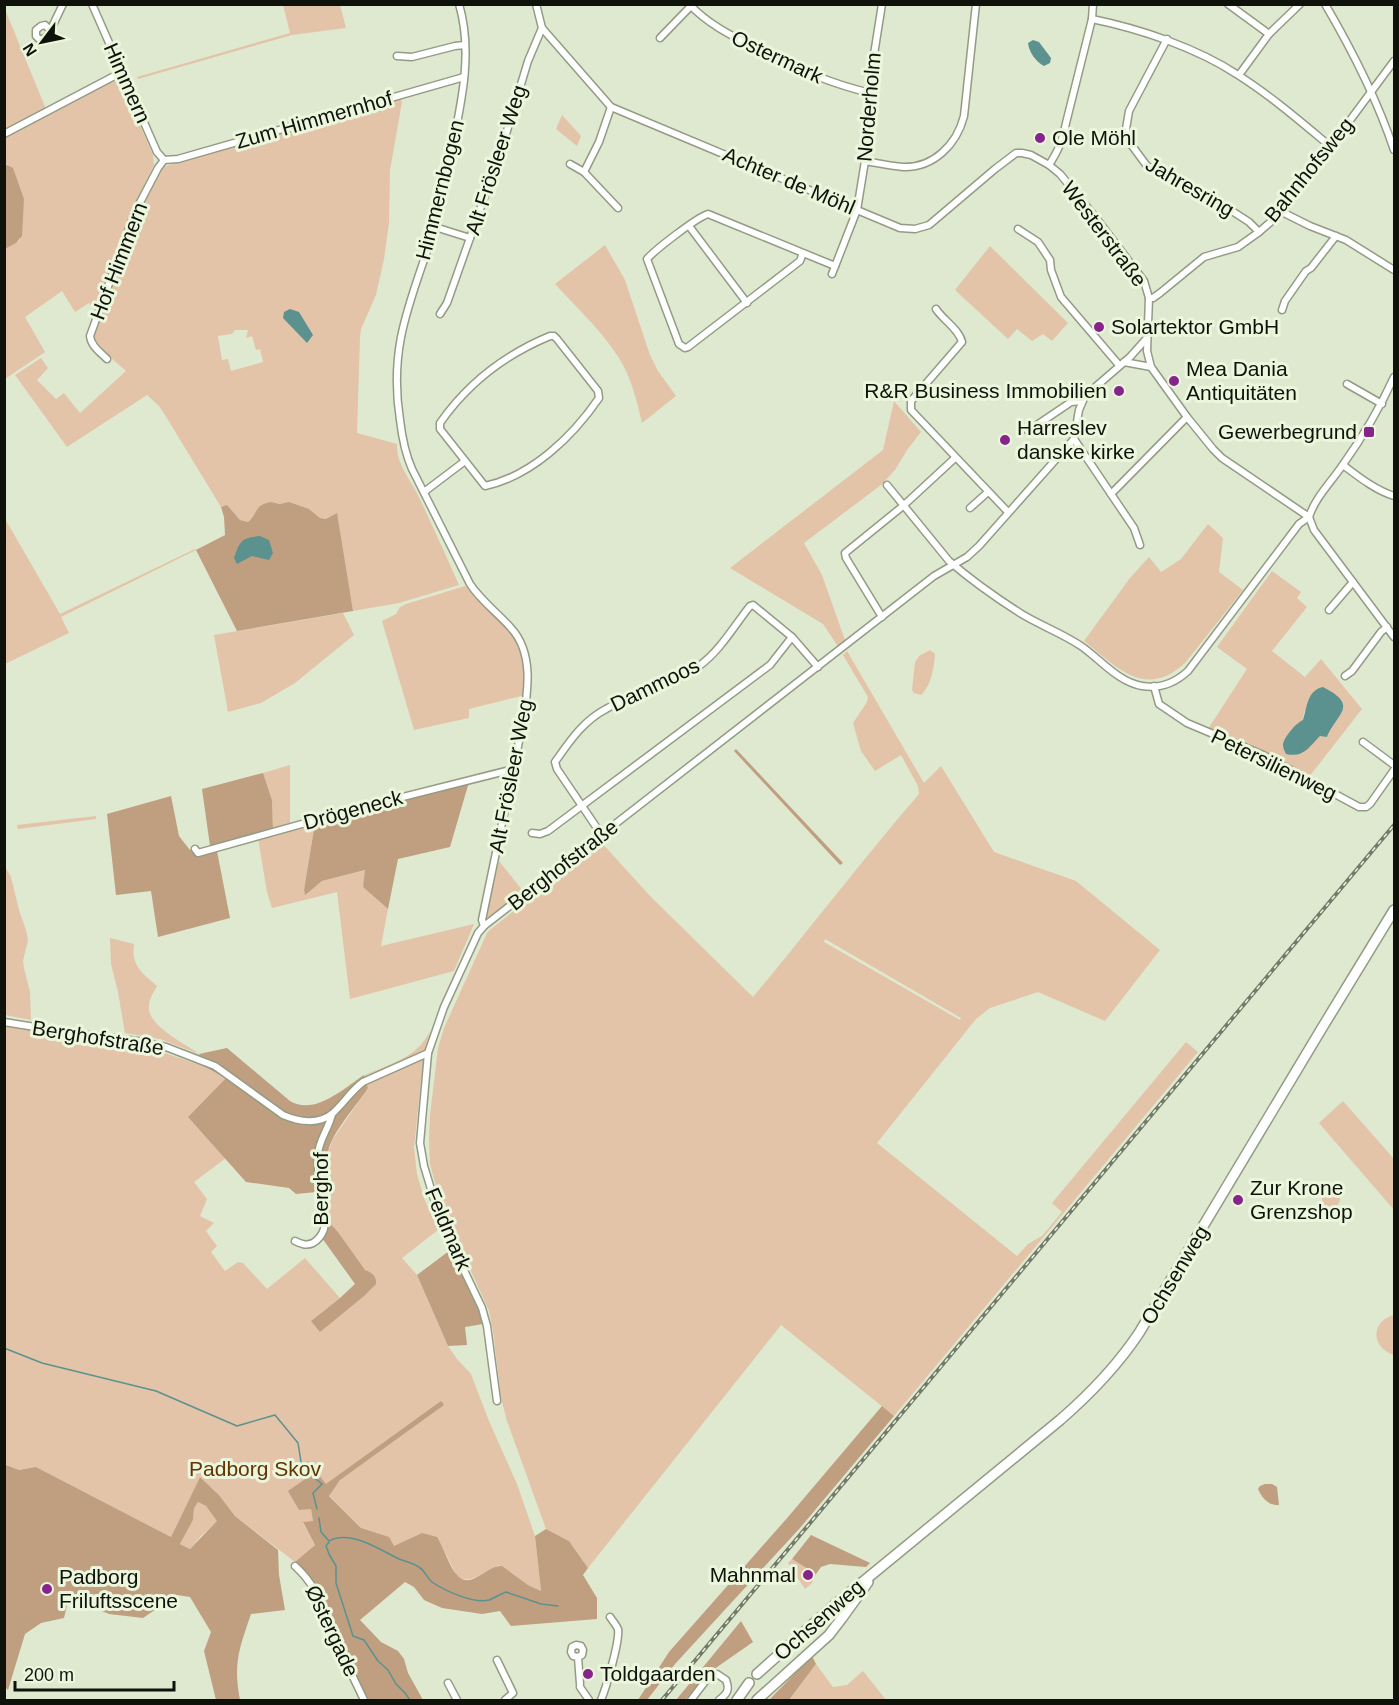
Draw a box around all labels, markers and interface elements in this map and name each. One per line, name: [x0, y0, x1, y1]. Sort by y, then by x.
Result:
north arrow: [12, 12, 72, 72]
street label: Ostermark: [728, 25, 827, 88]
street label: Himmern: [100, 39, 155, 126]
text: N: [19, 40, 40, 59]
street label: Norderholm: [852, 51, 885, 163]
street label: Alt Frösleer Weg: [460, 82, 531, 238]
street label: Zum Himmernhof: [233, 86, 395, 153]
street label: Bahnhofsweg: [1260, 113, 1358, 226]
street label: Himmernbogen: [411, 117, 468, 262]
place label: Ole Möhl: [1052, 126, 1136, 149]
marker: Ole Möhl: [1033, 131, 1047, 145]
street label: Achter de Möhl: [720, 142, 859, 219]
street label: Jahresring: [1142, 152, 1238, 221]
street label: Westerstraße: [1057, 177, 1151, 291]
street label: Hof Himmern: [86, 199, 151, 323]
place label: Solartektor GmbH: [1111, 315, 1279, 338]
marker: Solartektor GmbH: [1092, 320, 1106, 334]
place label: Mea Dania Antiquitäten: [1186, 357, 1297, 404]
marker: Mea Dania Antiquitäten: [1167, 374, 1181, 388]
place label: R&R Business Immobilien: [864, 379, 1107, 402]
marker: R&R Business Immobilien: [1112, 384, 1126, 398]
place label: Harreslev danske kirke: [1017, 416, 1135, 463]
place label: Gewerbegrund: [1218, 420, 1357, 443]
marker: Gewerbegrund: [1362, 425, 1376, 439]
marker: Harreslev danske kirke: [998, 433, 1012, 447]
street label: Dammoos: [607, 653, 703, 716]
street label: Alt Frösleer Weg: [484, 697, 537, 855]
street label: Petersilienweg: [1208, 724, 1341, 805]
street label: Drögeneck: [301, 785, 405, 834]
street label: Berghofstraße: [503, 815, 622, 915]
street label: Berghofstraße: [31, 1016, 166, 1059]
street label: Berghof: [309, 1152, 332, 1226]
place label: Zur Krone Grenzshop: [1250, 1176, 1353, 1223]
street label: Feldmark: [421, 1184, 476, 1274]
marker: Zur Krone Grenzshop: [1231, 1193, 1245, 1207]
street label: Ochsenweg: [1136, 1221, 1213, 1328]
park label: Padborg Skov: [189, 1457, 321, 1480]
place label: Mahnmal: [710, 1563, 796, 1586]
place label: Padborg Friluftsscene: [59, 1565, 178, 1612]
marker: Mahnmal: [801, 1568, 815, 1582]
street label: Ochsenweg: [769, 1575, 868, 1665]
street label: Østergade: [301, 1581, 364, 1680]
marker: Padborg Friluftsscene: [40, 1582, 54, 1596]
scale bar: [15, 1654, 174, 1692]
place label: Toldgaarden: [600, 1662, 716, 1685]
text: 200 m: [24, 1665, 74, 1685]
marker: Toldgaarden: [581, 1667, 595, 1681]

